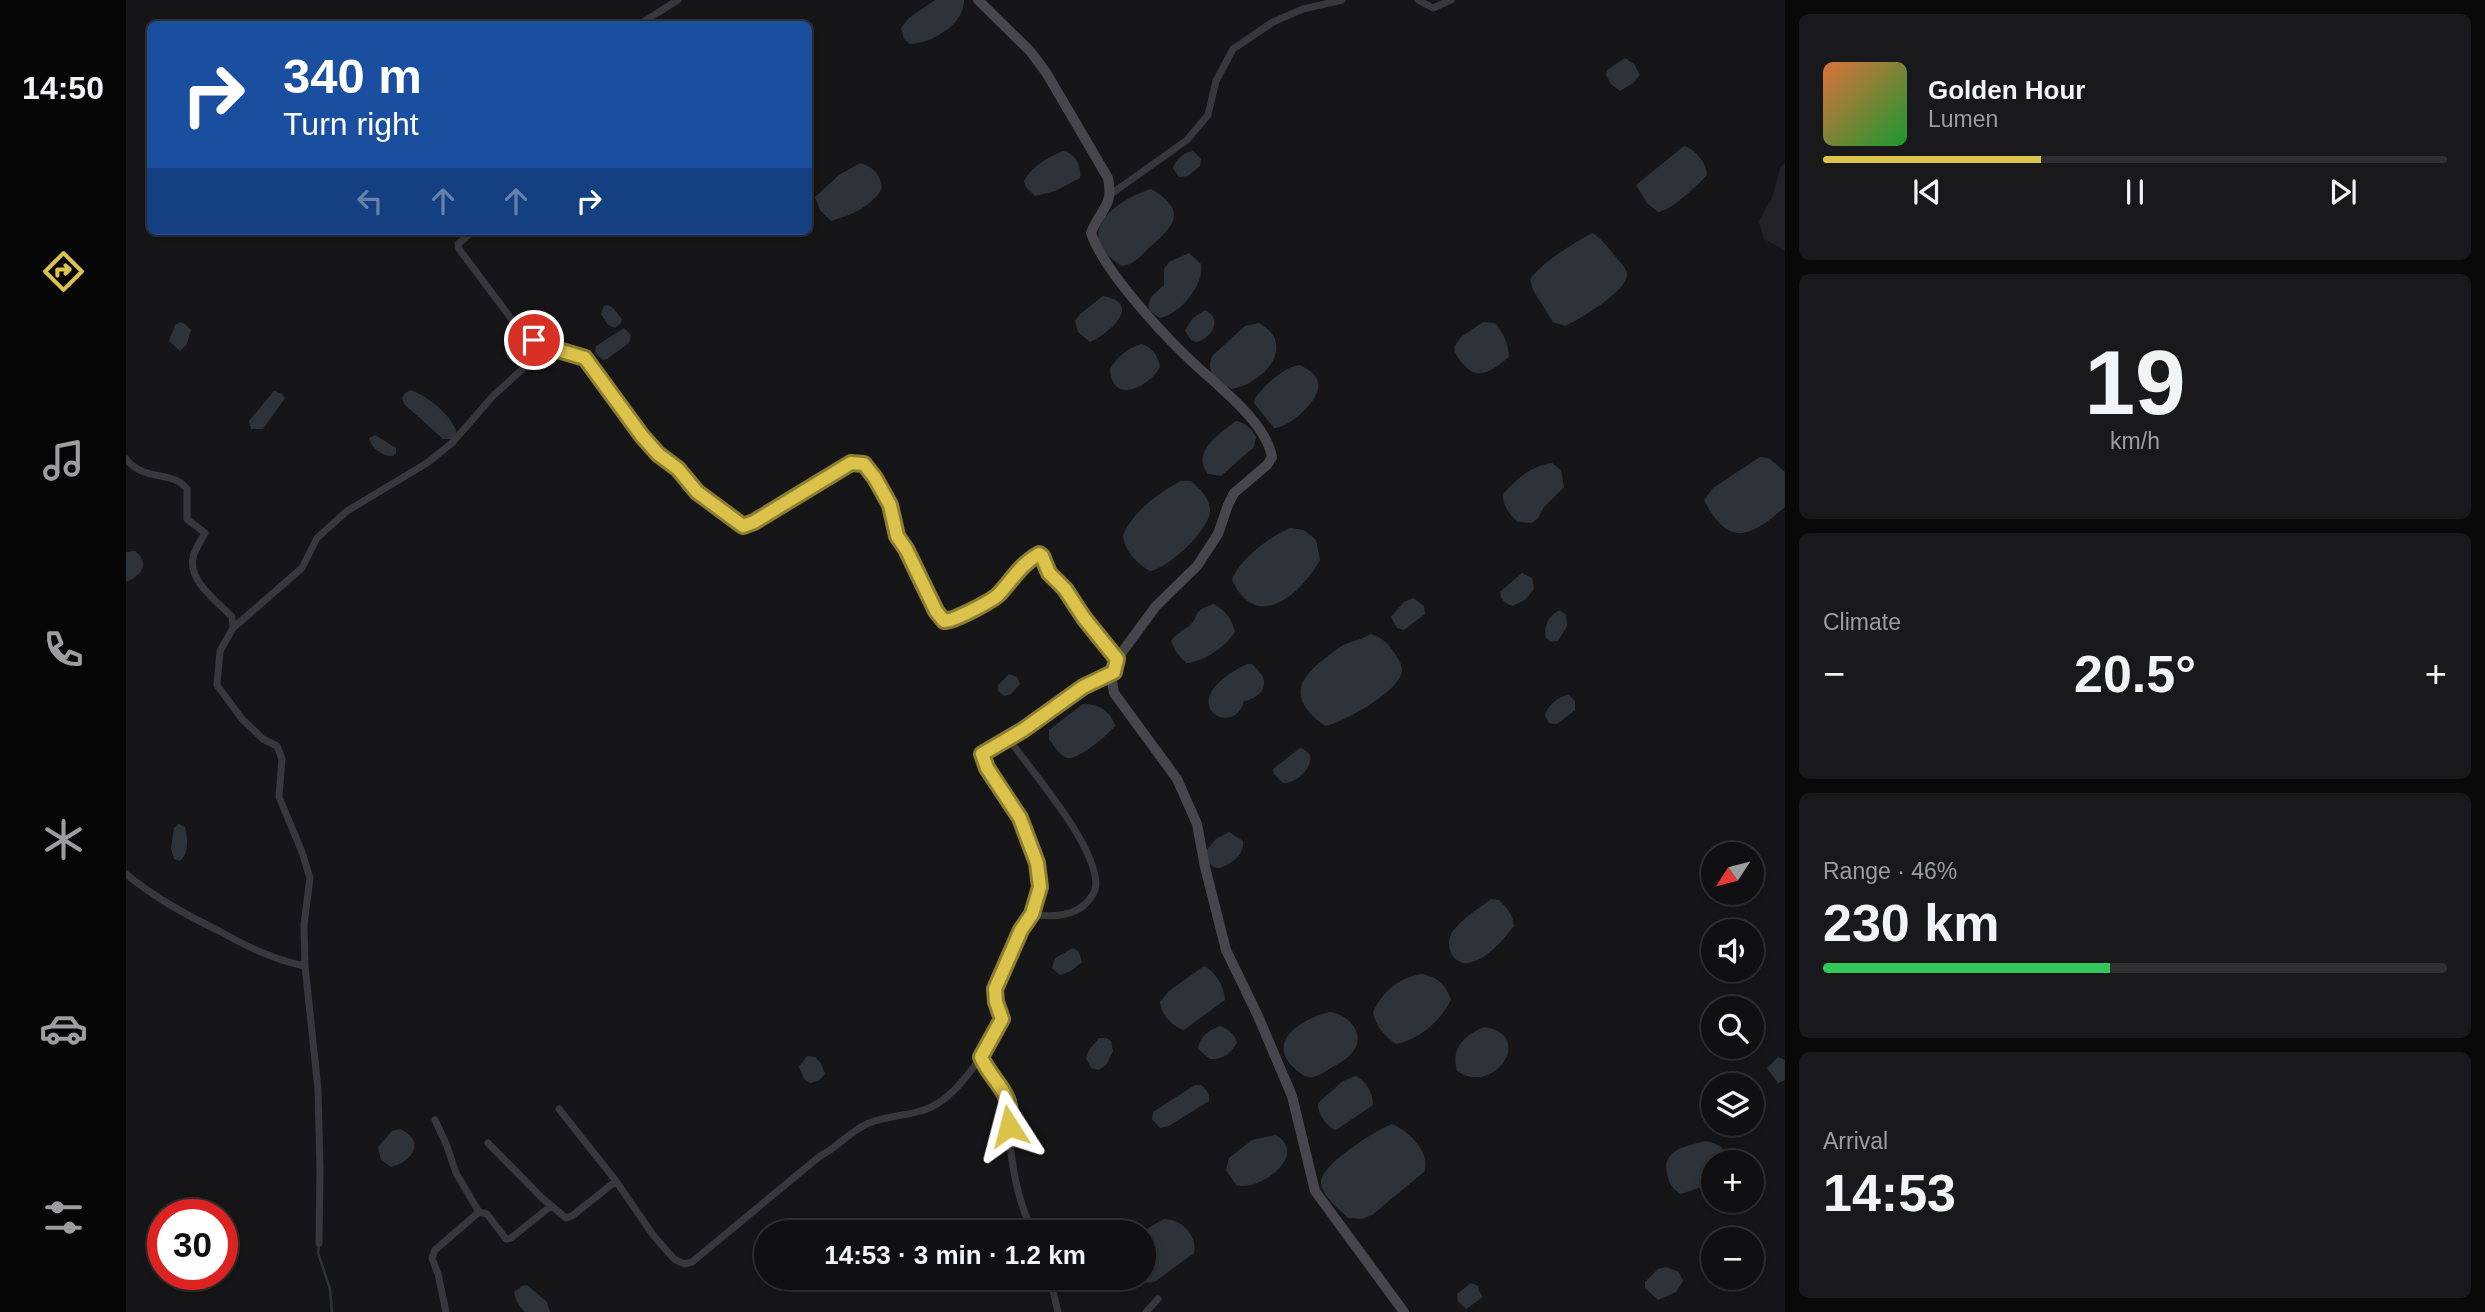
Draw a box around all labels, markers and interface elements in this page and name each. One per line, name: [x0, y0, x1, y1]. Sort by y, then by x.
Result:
icon: right: [168, 49, 259, 140]
text: 340 m: [283, 49, 422, 103]
text: 14:50: [22, 70, 104, 106]
text: Golden Hour: [1928, 75, 2085, 105]
text: Turn right: [283, 106, 419, 142]
text: Lumen: [1928, 106, 1998, 132]
icon: previous: [1908, 173, 1946, 211]
icon: pause: [2116, 173, 2154, 211]
icon: next: [2324, 173, 2362, 211]
icon: left: [351, 182, 389, 220]
icon: ahead: [424, 182, 462, 220]
icon: ahead: [497, 182, 535, 220]
icon: right: [570, 182, 608, 220]
icon: directions: [39, 247, 88, 296]
pin: [504, 310, 564, 370]
icon: arrive: [515, 321, 553, 359]
text: 19: [2084, 332, 2186, 433]
text: km/h: [2110, 428, 2160, 454]
icon: music: [39, 436, 88, 485]
text: Climate: [1823, 609, 1901, 635]
icon: phone: [39, 625, 88, 674]
text: 20.5°: [2074, 645, 2196, 703]
text: −: [1823, 653, 1845, 695]
text: +: [2425, 653, 2447, 695]
icon: climate: [39, 815, 88, 864]
north arrow: [1701, 842, 1764, 905]
map controls: [1701, 842, 1764, 1290]
text: Range · 46%: [1823, 858, 1957, 884]
text: 230 km: [1823, 894, 1999, 952]
button: sound: [1701, 919, 1764, 982]
button: search: [1701, 996, 1764, 1059]
icon: car: [39, 1004, 88, 1053]
button: layers: [1701, 1073, 1764, 1136]
position arrow: [972, 1089, 1046, 1163]
text: Arrival: [1823, 1128, 1888, 1154]
button: +: [1701, 1150, 1764, 1213]
text: 14:53: [1823, 1164, 1956, 1222]
icon: filters: [39, 1193, 88, 1242]
speed limit sign: 30: [147, 1199, 238, 1290]
button: −: [1701, 1227, 1764, 1290]
text: 14:53 · 3 min · 1.2 km: [824, 1240, 1086, 1270]

